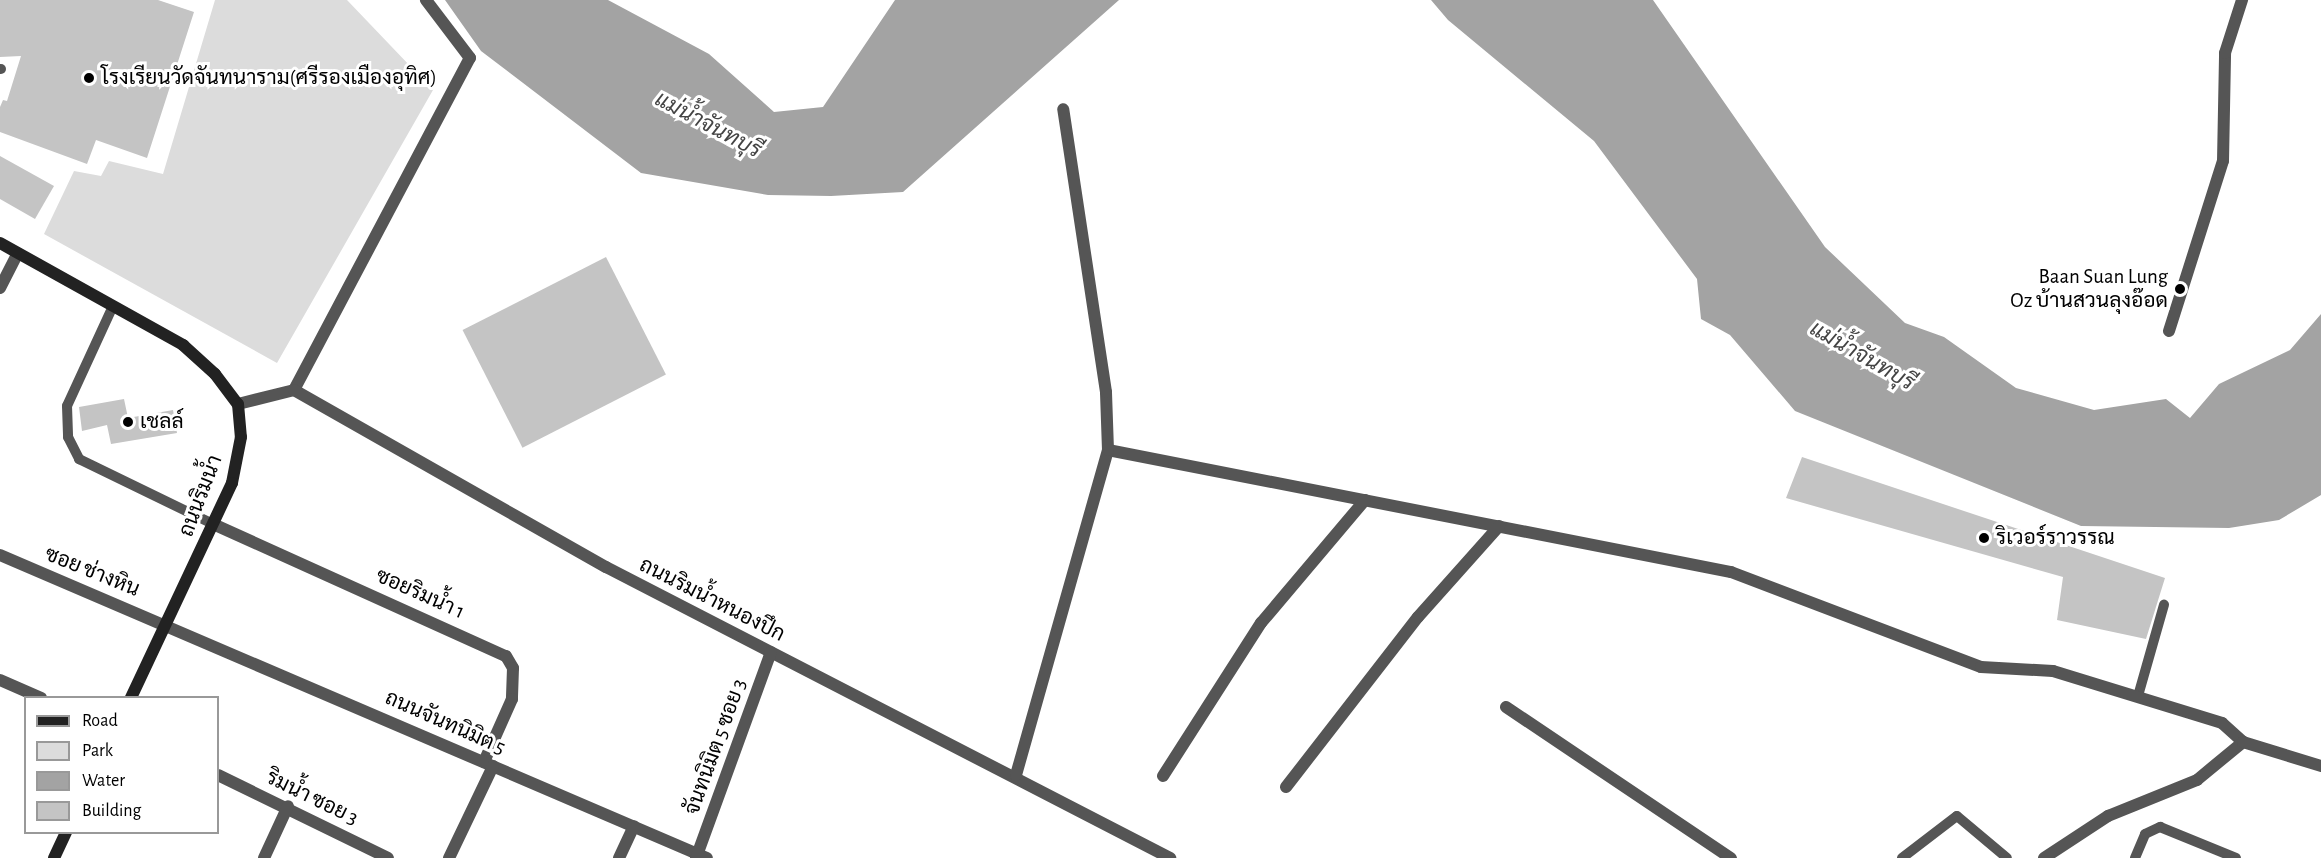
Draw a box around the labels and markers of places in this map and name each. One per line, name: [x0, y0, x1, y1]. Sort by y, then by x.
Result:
place label: โรงเรียนวัดจันทนาราม(ศรีรองเมืองอุทิศ): [101, 65, 437, 91]
marker: โรงเรียนวัดจันทนาราม(ศรีรองเมืองอุทิศ): [82, 71, 96, 85]
place label: Baan Suan Lung Oz บ้านสวนลุงอ๊อด: [2010, 264, 2168, 314]
marker: Baan Suan Lung Oz บ้านสวนลุงอ๊อด: [2173, 282, 2187, 296]
place label: เชลล์: [140, 409, 184, 435]
marker: เชลล์: [121, 415, 135, 429]
place label: ริเวอร์ราวรรณ: [1996, 525, 2115, 551]
marker: ริเวอร์ราวรรณ: [1977, 531, 1991, 545]

